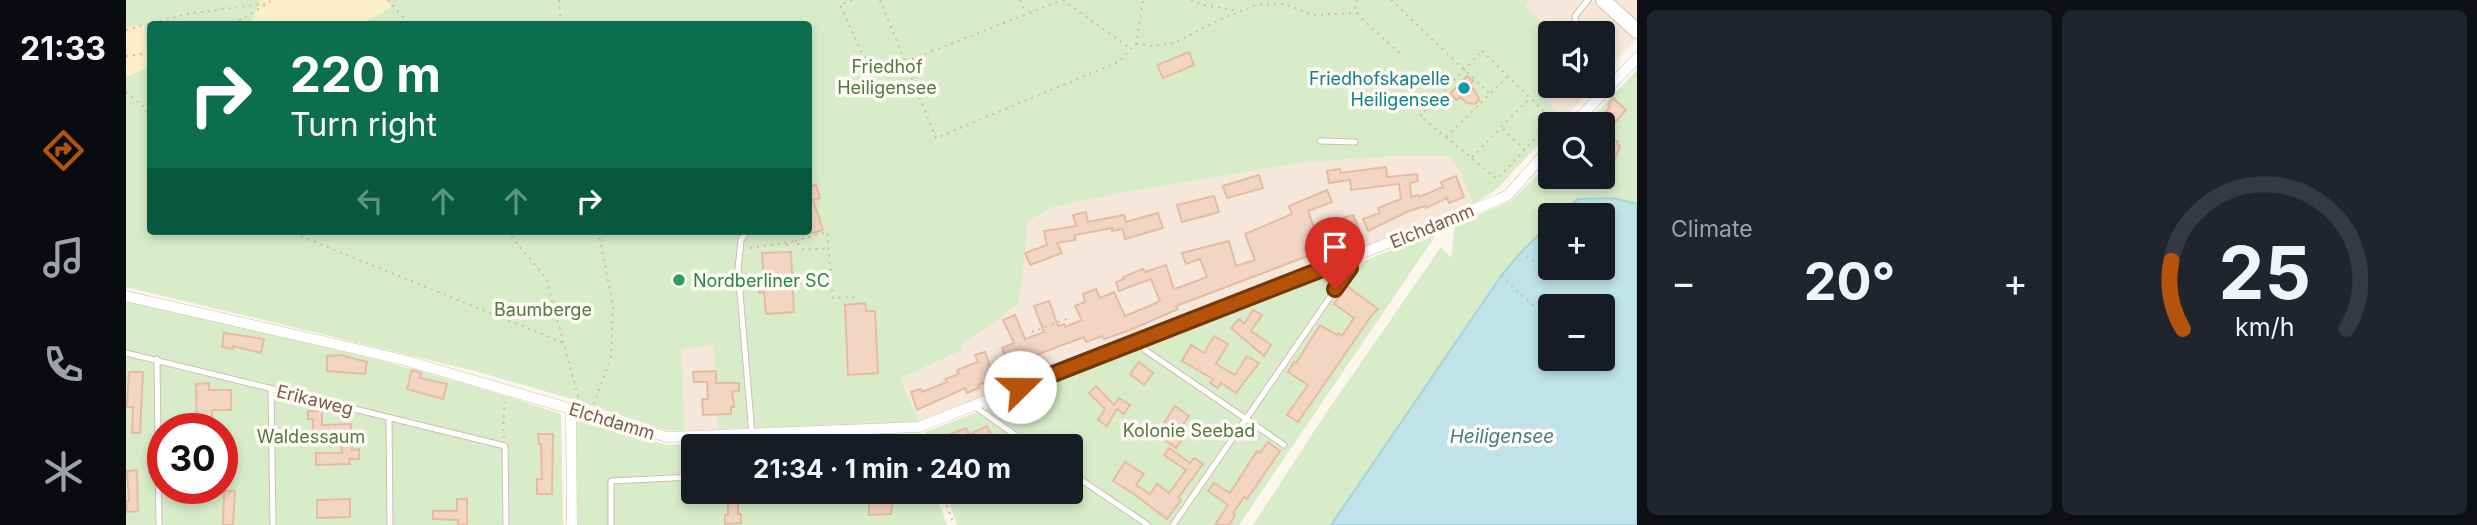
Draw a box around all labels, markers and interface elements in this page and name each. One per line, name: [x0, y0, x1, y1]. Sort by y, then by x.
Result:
map controls: [1538, 21, 1615, 371]
button: sound: [1538, 21, 1615, 98]
text: 21:33: [20, 29, 106, 68]
text: 220 m: [290, 45, 441, 104]
icon: right: [175, 49, 266, 140]
park label: Friedhof Heiligensee: [837, 56, 937, 98]
place label: Friedhofskapelle Heiligensee: [1309, 68, 1450, 110]
marker: Friedhofskapelle Heiligensee: [1456, 80, 1472, 96]
text: Turn right: [290, 105, 437, 144]
button: search: [1538, 112, 1615, 189]
icon: directions: [39, 126, 88, 175]
icon: left: [351, 182, 389, 220]
icon: ahead: [424, 182, 462, 220]
icon: ahead: [497, 182, 535, 220]
icon: right: [570, 182, 608, 220]
street label: Elchdamm: [1387, 200, 1477, 252]
button: +: [1538, 203, 1615, 280]
text: Climate: [1671, 215, 1753, 243]
pin: [1305, 217, 1365, 289]
icon: arrive: [1316, 228, 1354, 266]
text: 25: [2218, 228, 2311, 317]
icon: music: [39, 233, 88, 282]
text: 20°: [1804, 250, 1895, 313]
text: −: [1671, 259, 1696, 305]
text: +: [2003, 259, 2028, 305]
place label: Nordberliner SC: [693, 270, 830, 291]
marker: Nordberliner SC: [671, 272, 687, 288]
button: −: [1538, 294, 1615, 371]
park label: Baumberge: [494, 299, 592, 320]
text: km/h: [2235, 311, 2294, 341]
icon: phone: [39, 340, 88, 389]
position arrow: [983, 350, 1057, 424]
street label: Erikaweg: [275, 380, 355, 420]
street label: Elchdamm: [566, 398, 658, 444]
speed limit sign: 30: [147, 413, 238, 504]
park label: Kolonie Seebad: [1123, 420, 1255, 441]
water label: Heiligensee: [1450, 425, 1554, 448]
park label: Waldessaum: [257, 426, 365, 447]
icon: climate: [39, 447, 88, 496]
text: 21:34 · 1 min · 240 m: [753, 453, 1011, 484]

